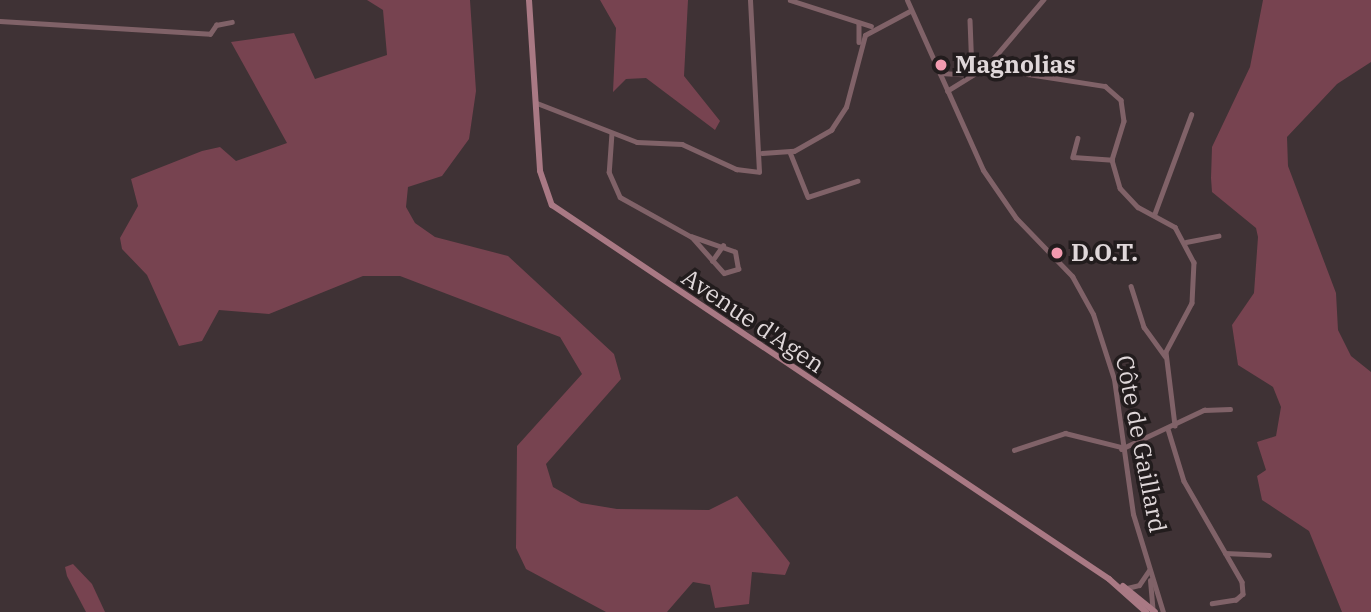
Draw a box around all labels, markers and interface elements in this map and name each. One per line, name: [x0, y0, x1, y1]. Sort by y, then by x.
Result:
place label: Magnolias: [955, 51, 1076, 79]
marker: Magnolias: [933, 57, 949, 73]
place label: D.O.T.: [1071, 239, 1138, 267]
marker: D.O.T.: [1049, 245, 1065, 261]
street label: Avenue d'Agen: [676, 263, 830, 379]
street label: Côte de Gaillard: [1110, 353, 1172, 535]

